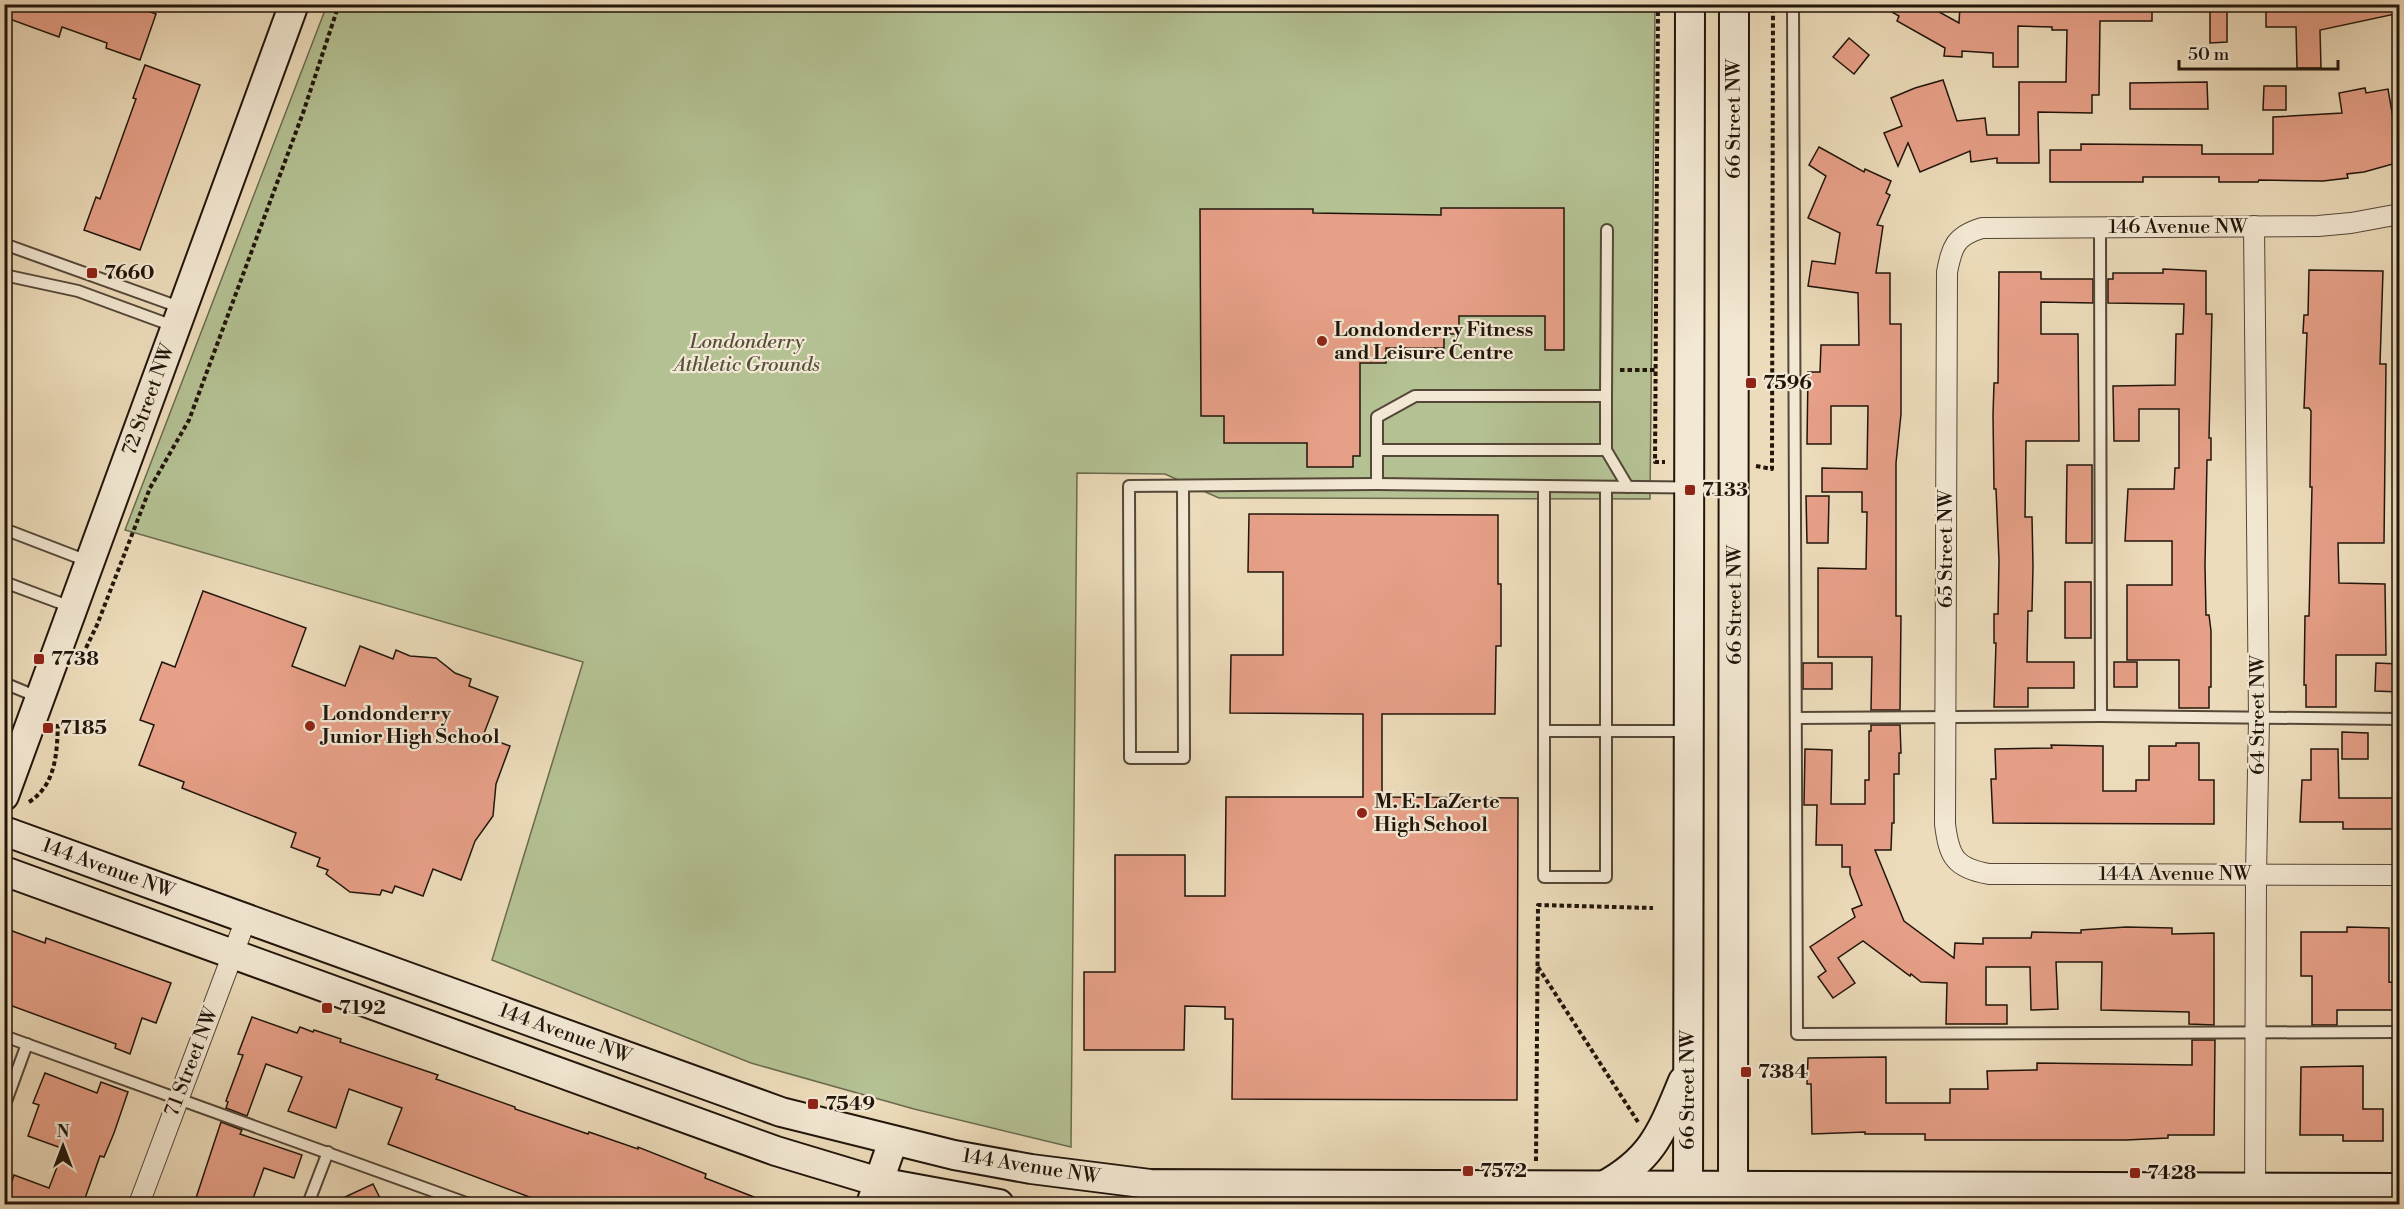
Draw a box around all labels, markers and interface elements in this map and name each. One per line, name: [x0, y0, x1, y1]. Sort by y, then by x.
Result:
scale bar: [2179, 33, 2338, 71]
text: 50 m: [2188, 43, 2230, 66]
street label: 66 Street NW: [1722, 58, 1747, 179]
street label: 146 Avenue NW: [2108, 215, 2248, 240]
place label: 7660: [104, 261, 155, 286]
marker: 7660: [85, 266, 99, 280]
place label: Londonderry Fitness and Leisure Centre: [1334, 318, 1533, 366]
park label: Londonderry Athletic Grounds: [672, 330, 820, 378]
marker: Londonderry Fitness and Leisure Centre: [1315, 334, 1329, 348]
street label: 72 Street NW: [117, 340, 181, 459]
place label: 7596: [1763, 371, 1812, 396]
marker: 7596: [1744, 376, 1758, 390]
place label: 7133: [1702, 478, 1748, 503]
marker: 7133: [1683, 483, 1697, 497]
street label: 65 Street NW: [1934, 489, 1959, 608]
street label: 66 Street NW: [1723, 544, 1748, 665]
place label: 7738: [51, 647, 99, 672]
marker: 7738: [32, 652, 46, 666]
street label: 64 Street NW: [2246, 654, 2271, 775]
place label: Londonderry Junior High School: [319, 702, 500, 750]
place label: 7185: [60, 716, 107, 741]
marker: Londonderry Junior High School: [303, 719, 317, 733]
marker: 7185: [41, 721, 55, 735]
place label: M. E. LaZerte High School: [1374, 790, 1500, 838]
marker: M. E. LaZerte High School: [1355, 806, 1369, 820]
street label: 144 Avenue NW: [38, 833, 178, 905]
street label: 144A Avenue NW: [2099, 862, 2252, 887]
place label: 7192: [339, 996, 386, 1021]
street label: 144 Avenue NW: [495, 998, 635, 1070]
marker: 7192: [320, 1001, 334, 1015]
street label: 71 Street NW: [160, 1003, 225, 1120]
street label: 66 Street NW: [1676, 1029, 1701, 1150]
place label: 7384: [1758, 1060, 1808, 1085]
marker: 7384: [1739, 1065, 1753, 1079]
place label: 7549: [825, 1092, 875, 1117]
marker: 7549: [806, 1097, 820, 1111]
north arrow: [33, 1116, 93, 1176]
text: N: [57, 1122, 70, 1142]
street label: 144 Avenue NW: [960, 1144, 1103, 1190]
place label: 7572: [1480, 1159, 1527, 1184]
place label: 7428: [2147, 1161, 2196, 1186]
marker: 7572: [1461, 1164, 1475, 1178]
marker: 7428: [2128, 1166, 2142, 1180]

